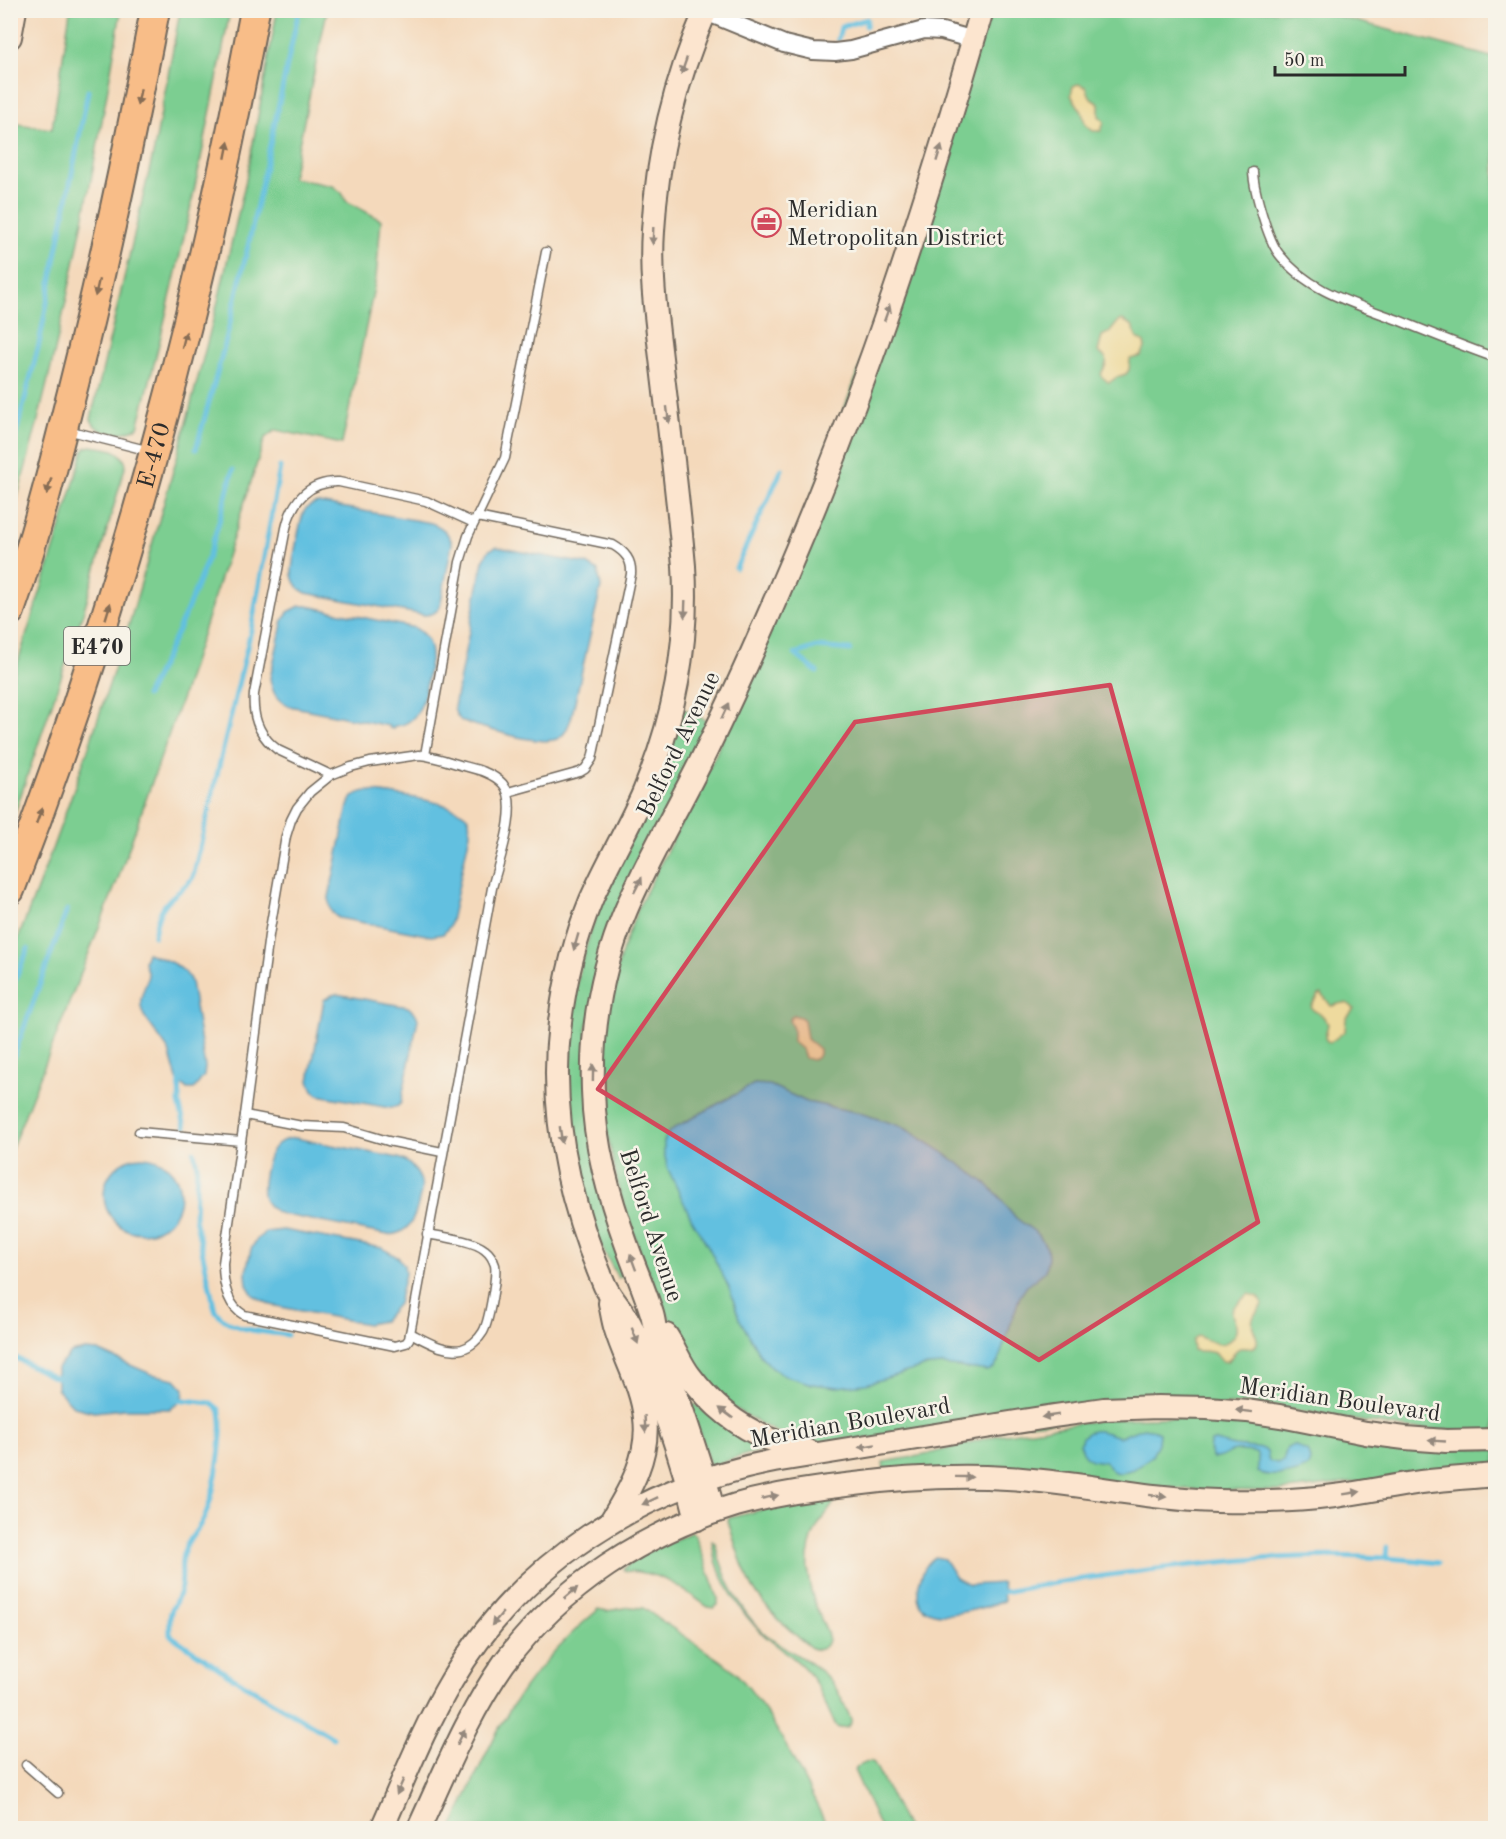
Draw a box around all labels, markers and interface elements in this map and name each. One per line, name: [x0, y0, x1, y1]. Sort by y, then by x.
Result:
scale bar: [1275, 39, 1406, 77]
text: 50 m: [1284, 52, 1324, 70]
one-way arrow: [679, 57, 688, 75]
one-way arrow: [134, 88, 143, 107]
one-way arrow: [223, 140, 233, 159]
one-way arrow: [935, 144, 945, 162]
place label: Meridian Metropolitan District: [787, 199, 1005, 251]
office icon: Meridian Metropolitan District: [750, 207, 782, 239]
one-way arrow: [648, 227, 657, 246]
one-way arrow: [92, 279, 102, 297]
one-way arrow: [883, 304, 893, 322]
one-way arrow: [180, 331, 190, 349]
one-way arrow: [663, 405, 672, 424]
street label: E-470: [135, 420, 176, 491]
one-way arrow: [43, 477, 53, 495]
one-way arrow: [680, 599, 690, 618]
one-way arrow: [104, 602, 113, 620]
road number: E470: [64, 627, 130, 665]
street label: Belford Avenue: [634, 668, 725, 822]
one-way arrow: [720, 701, 730, 719]
one-way arrow: [34, 807, 44, 825]
one-way arrow: [632, 876, 642, 894]
one-way arrow: [571, 933, 581, 951]
one-way arrow: [588, 1063, 598, 1082]
one-way arrow: [557, 1126, 566, 1145]
street label: Belford Avenue: [614, 1146, 686, 1305]
one-way arrow: [627, 1253, 637, 1271]
one-way arrow: [631, 1327, 640, 1345]
street label: Meridian Boulevard: [1238, 1375, 1442, 1427]
street label: Meridian Boulevard: [748, 1395, 952, 1453]
one-way arrow: [718, 1407, 733, 1419]
one-way arrow: [1235, 1407, 1254, 1416]
one-way arrow: [1041, 1412, 1060, 1421]
one-way arrow: [640, 1414, 650, 1433]
one-way arrow: [1428, 1436, 1447, 1445]
one-way arrow: [857, 1442, 876, 1451]
one-way arrow: [954, 1472, 973, 1482]
one-way arrow: [1343, 1488, 1362, 1497]
one-way arrow: [1148, 1491, 1167, 1501]
one-way arrow: [761, 1492, 780, 1501]
one-way arrow: [642, 1496, 659, 1505]
one-way arrow: [563, 1587, 579, 1600]
one-way arrow: [491, 1611, 504, 1626]
one-way arrow: [456, 1729, 465, 1746]
one-way arrow: [396, 1778, 405, 1795]

